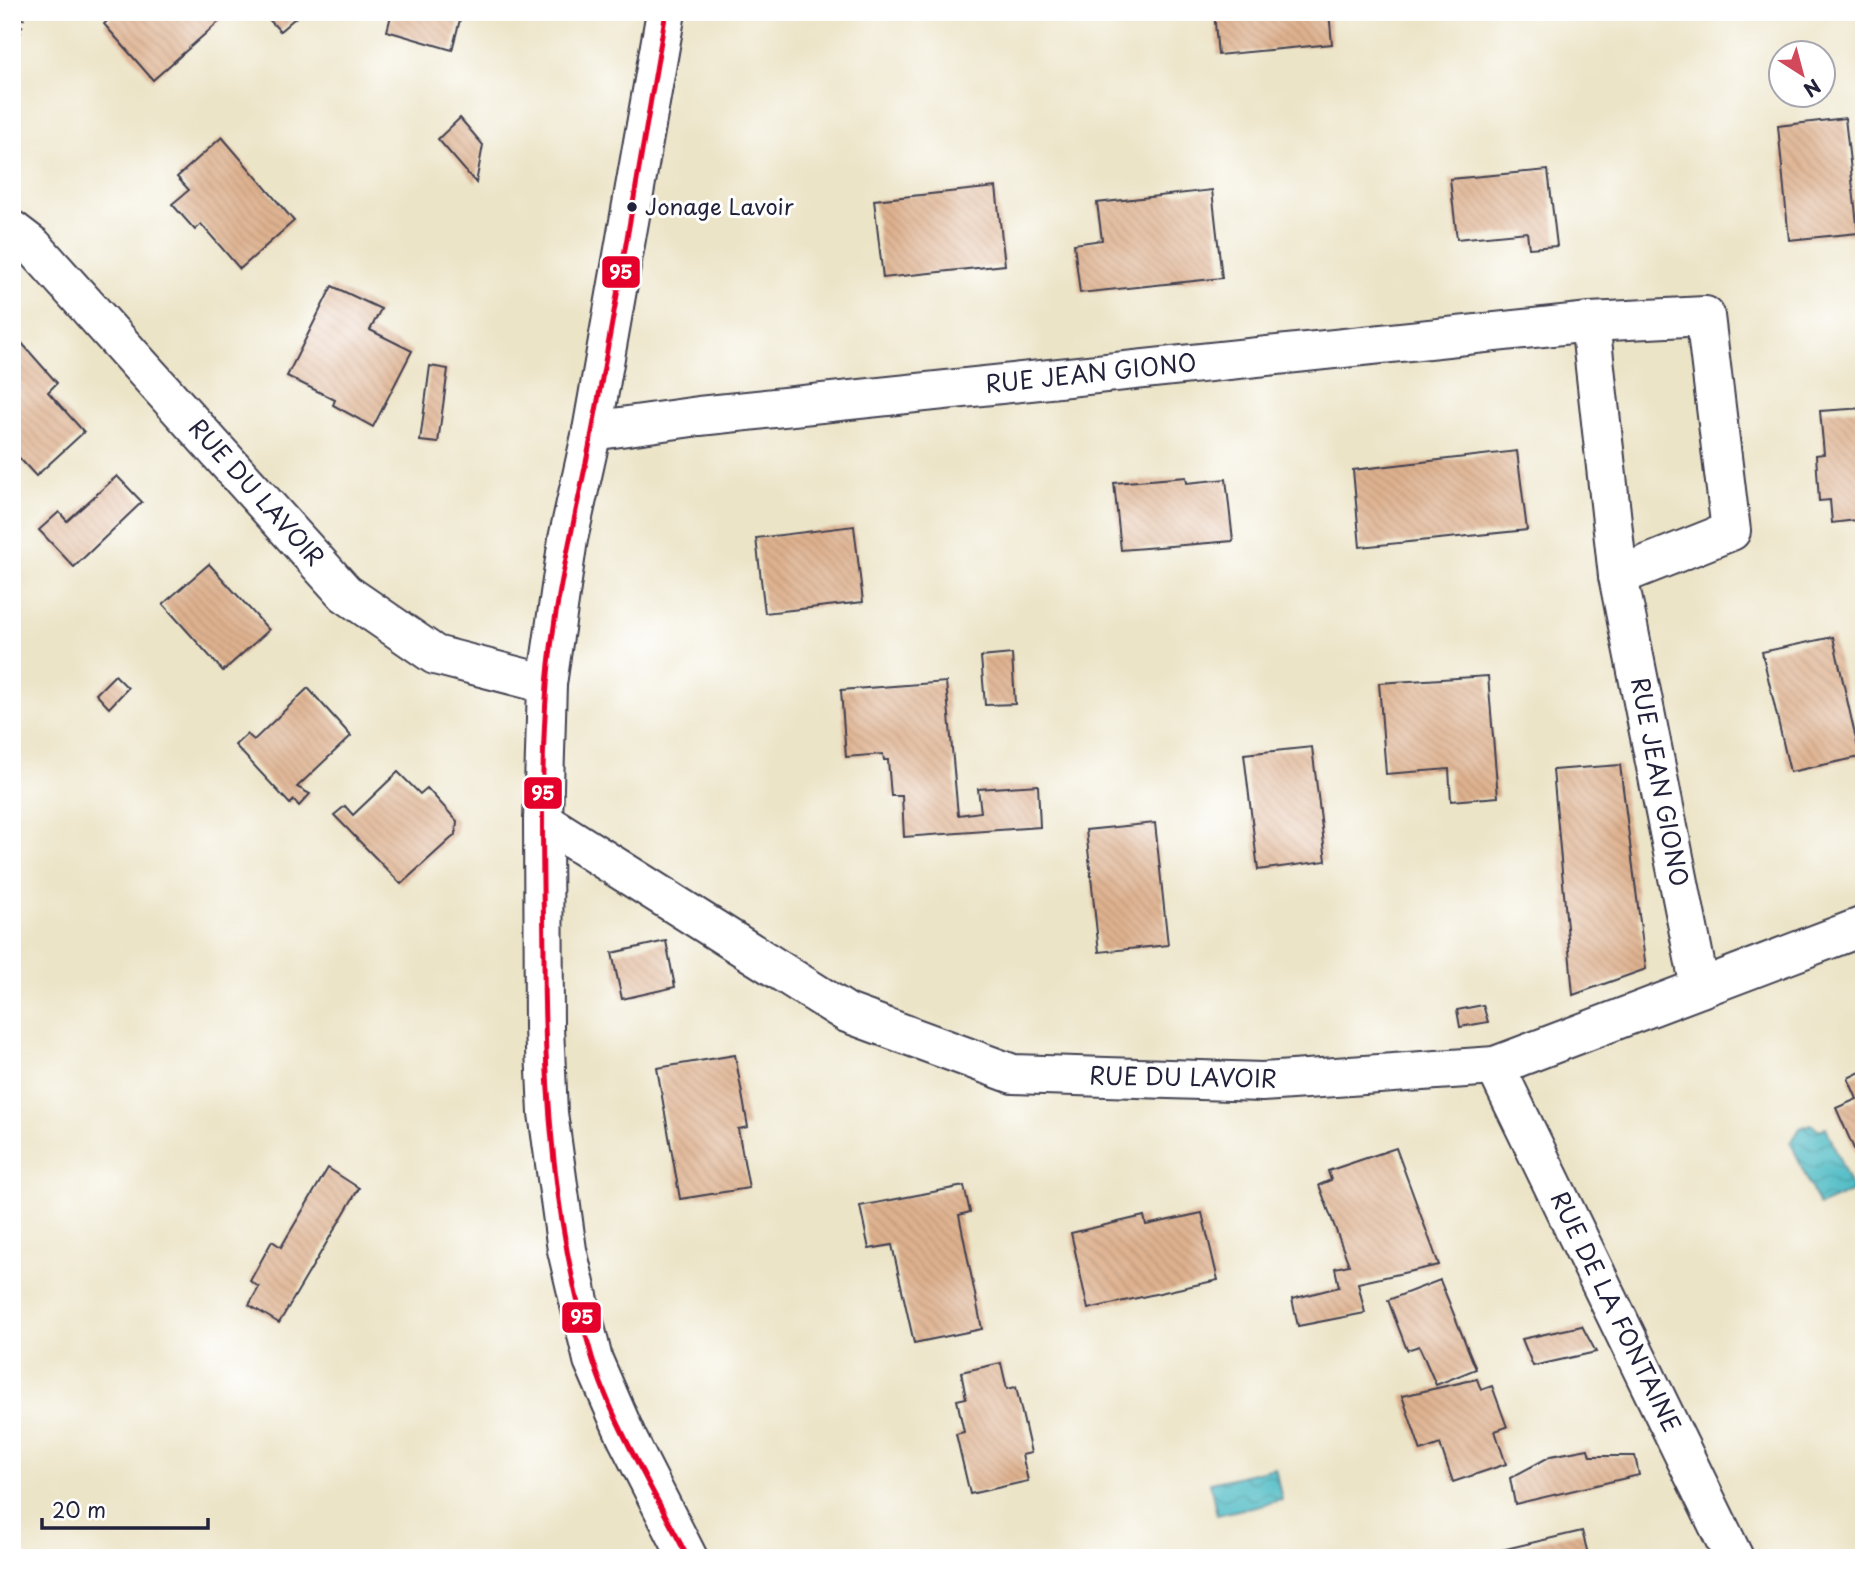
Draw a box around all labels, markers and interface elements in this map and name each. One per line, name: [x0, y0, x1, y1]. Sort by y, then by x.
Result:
north arrow: [1768, 38, 1838, 108]
text: N: [1798, 73, 1827, 104]
place label: Jonage Lavoir: [645, 189, 794, 222]
marker: Jonage Lavoir: [625, 200, 639, 214]
line badge: 95: [601, 255, 641, 289]
text: 95: [609, 257, 633, 285]
street label: RUE JEAN GIONO: [983, 343, 1198, 401]
street label: RUE DU LAVOIR: [181, 410, 334, 573]
street label: RUE JEAN GIONO: [1623, 674, 1699, 889]
line badge: 95: [523, 776, 563, 810]
text: 95: [531, 778, 555, 806]
street label: RUE DU LAVOIR: [1089, 1056, 1277, 1096]
street label: RUE DE LA FONTAINE: [1543, 1184, 1691, 1438]
line badge: 95: [561, 1301, 602, 1334]
text: 95: [570, 1302, 594, 1330]
scale bar: [42, 1486, 208, 1530]
text: 20 m: [52, 1493, 106, 1525]

